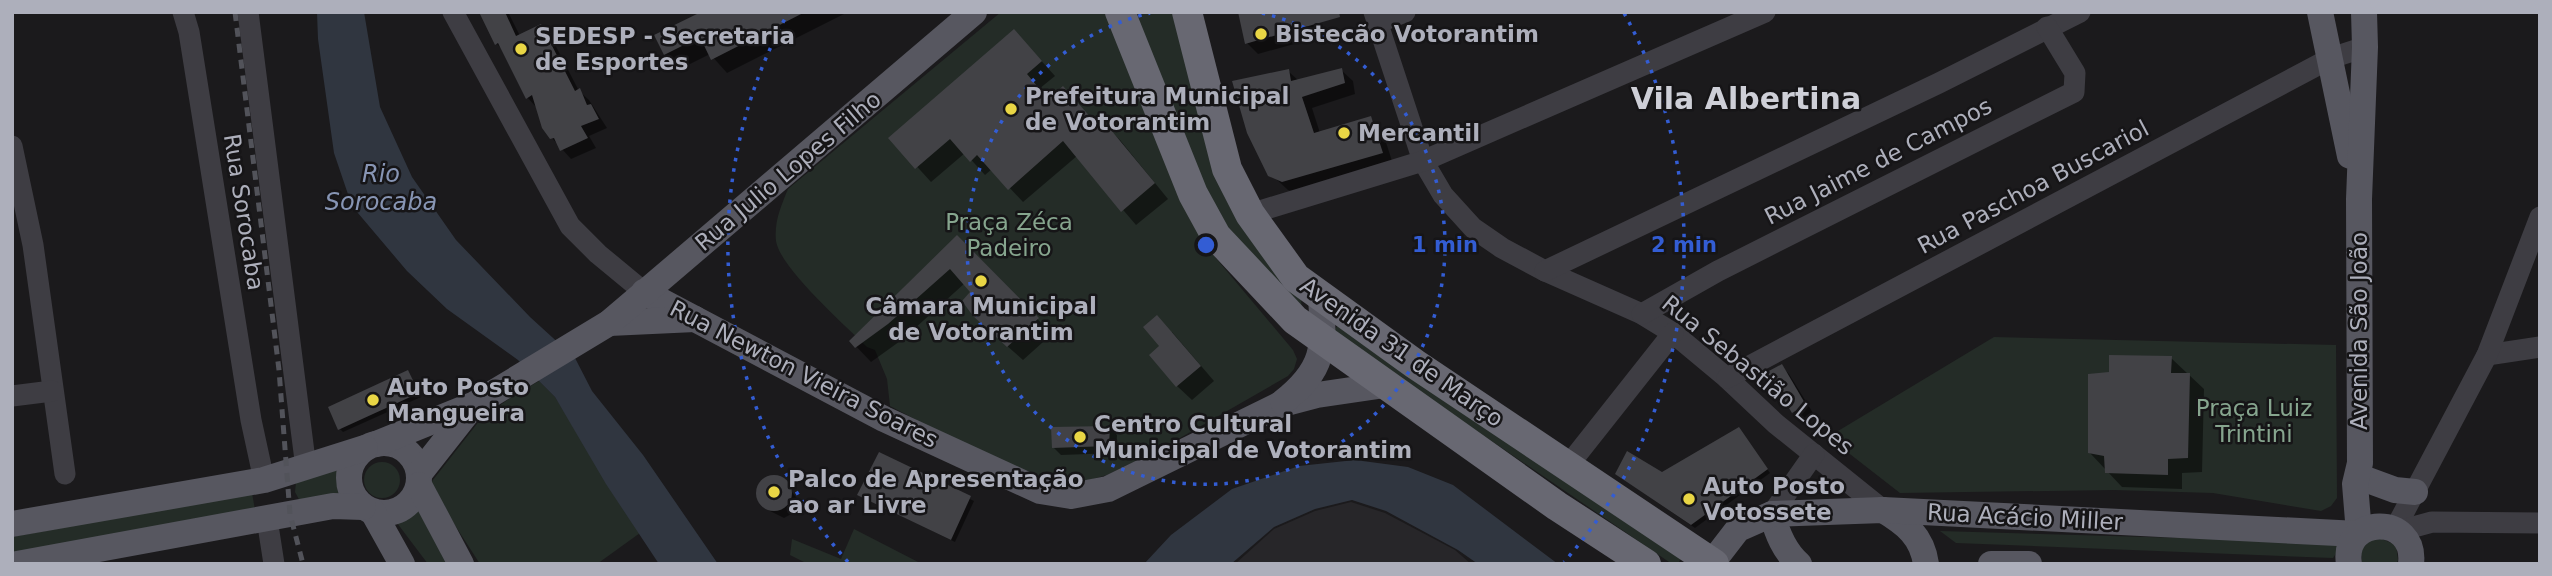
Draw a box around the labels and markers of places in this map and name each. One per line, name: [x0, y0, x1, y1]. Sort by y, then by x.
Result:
place label: Bistecão Votorantim: [1275, 21, 1539, 47]
place label: SEDESP - Secretaria de Esportes: [535, 23, 795, 75]
marker: Bistecão Votorantim: [1253, 26, 1269, 42]
marker: SEDESP - Secretaria de Esportes: [513, 41, 529, 57]
place label: Prefeitura Municipal de Votorantim: [1025, 83, 1289, 135]
marker: Prefeitura Municipal de Votorantim: [1003, 101, 1019, 117]
place label: Mercantil: [1358, 120, 1480, 146]
marker: Mercantil: [1336, 125, 1352, 141]
centre of rings: [1194, 233, 1218, 257]
marker: Câmara Municipal de Votorantim: [973, 273, 989, 289]
place label: Câmara Municipal de Votorantim: [865, 293, 1097, 345]
place label: Auto Posto Mangueira: [387, 374, 529, 426]
marker: Auto Posto Mangueira: [365, 392, 381, 408]
place label: Centro Cultural Municipal de Votorantim: [1094, 411, 1412, 463]
marker: Centro Cultural Municipal de Votorantim: [1072, 429, 1088, 445]
place label: Palco de Apresentação ao ar Livre: [788, 466, 1084, 518]
place label: Auto Posto Votossete: [1703, 473, 1845, 525]
marker: Palco de Apresentação ao ar Livre: [766, 484, 782, 500]
marker: Auto Posto Votossete: [1681, 491, 1697, 507]

